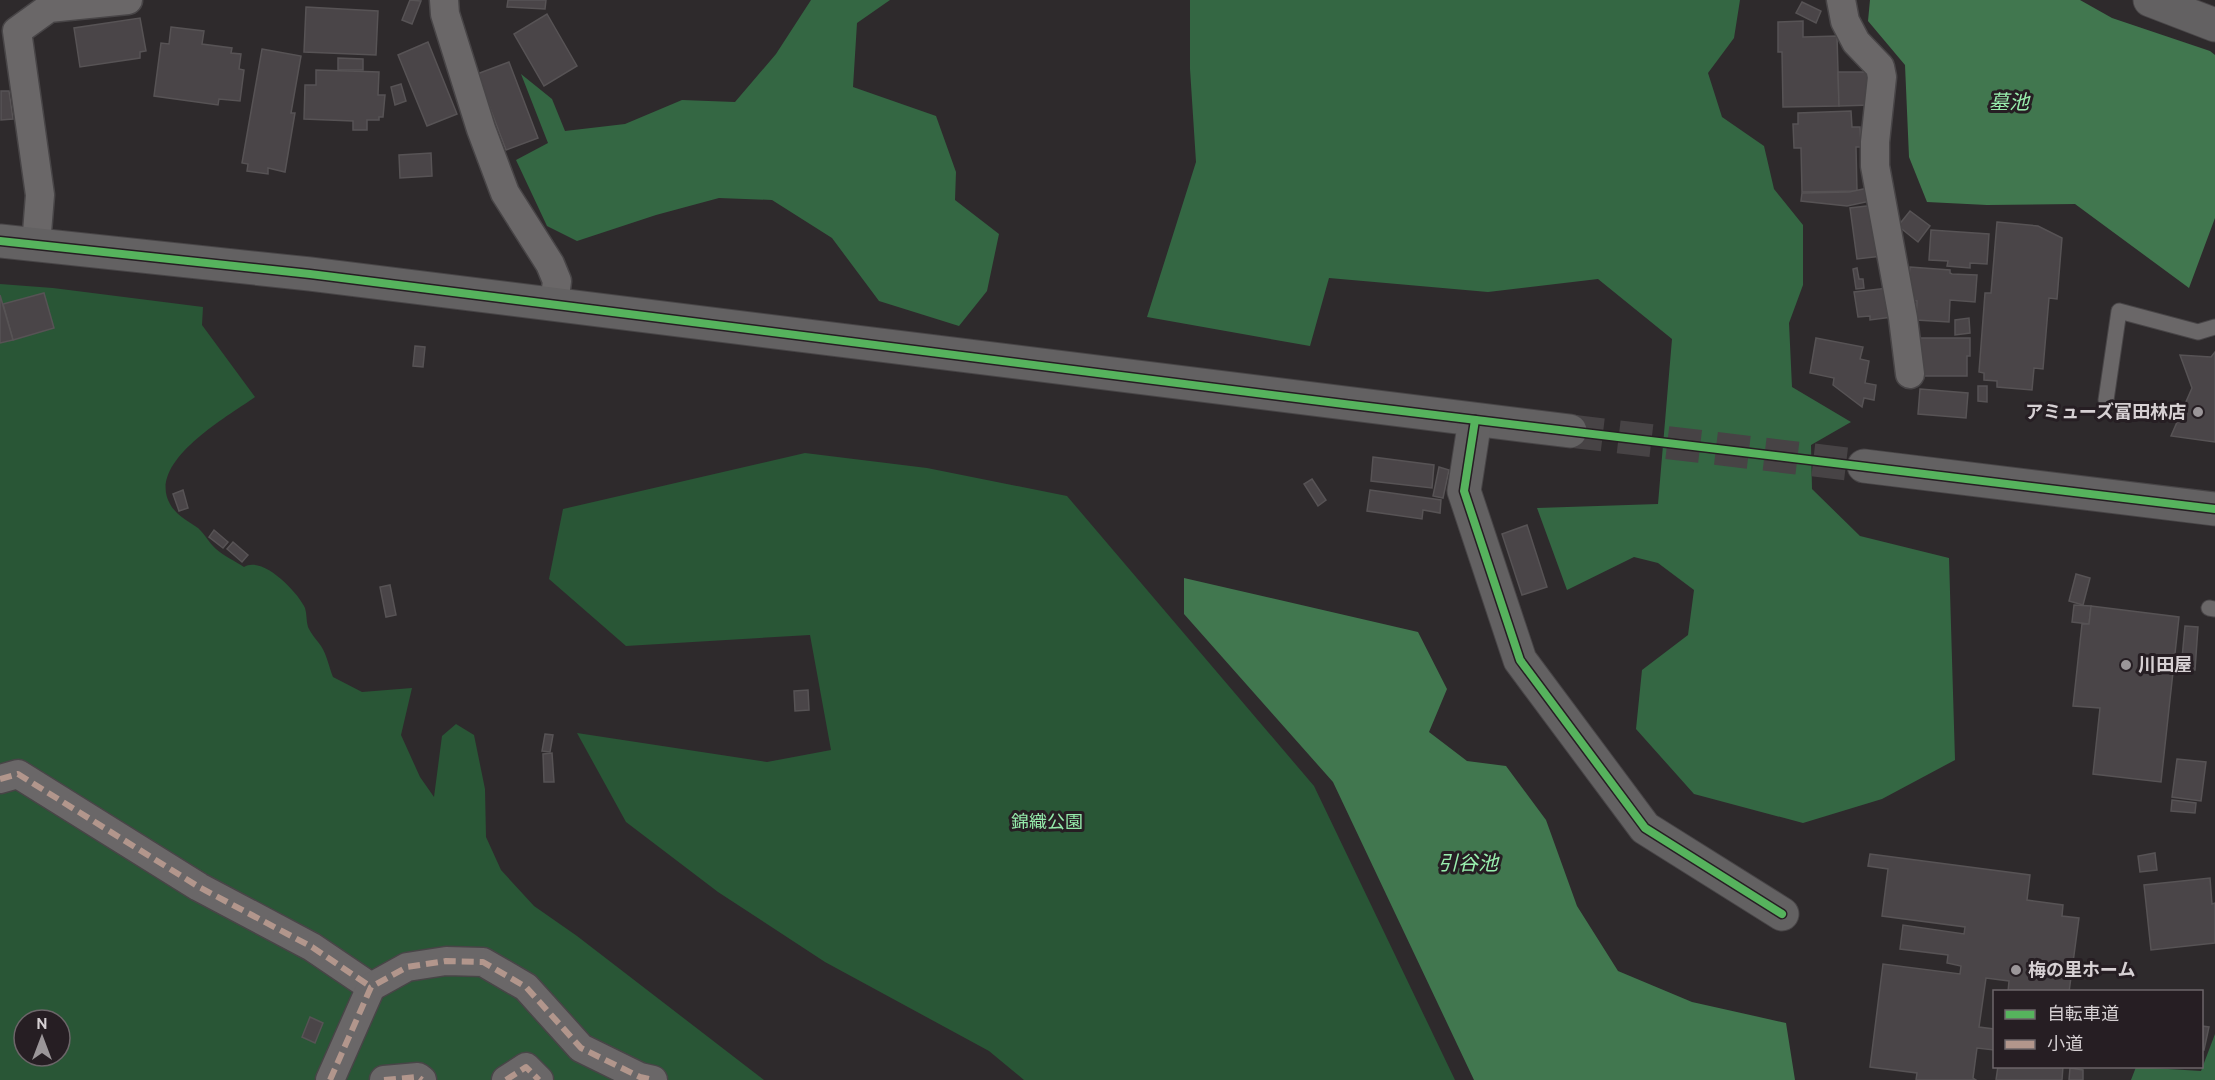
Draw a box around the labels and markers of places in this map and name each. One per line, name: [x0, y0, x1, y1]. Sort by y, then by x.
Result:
place label: アミューズ富田林店: [2025, 401, 2186, 423]
marker: アミューズ富田林店: [2191, 405, 2205, 419]
place label: 川田屋: [2138, 654, 2192, 676]
marker: 川田屋: [2119, 658, 2133, 672]
place label: 梅の里ホーム: [2028, 959, 2135, 981]
marker: 梅の里ホーム: [2009, 963, 2023, 977]

